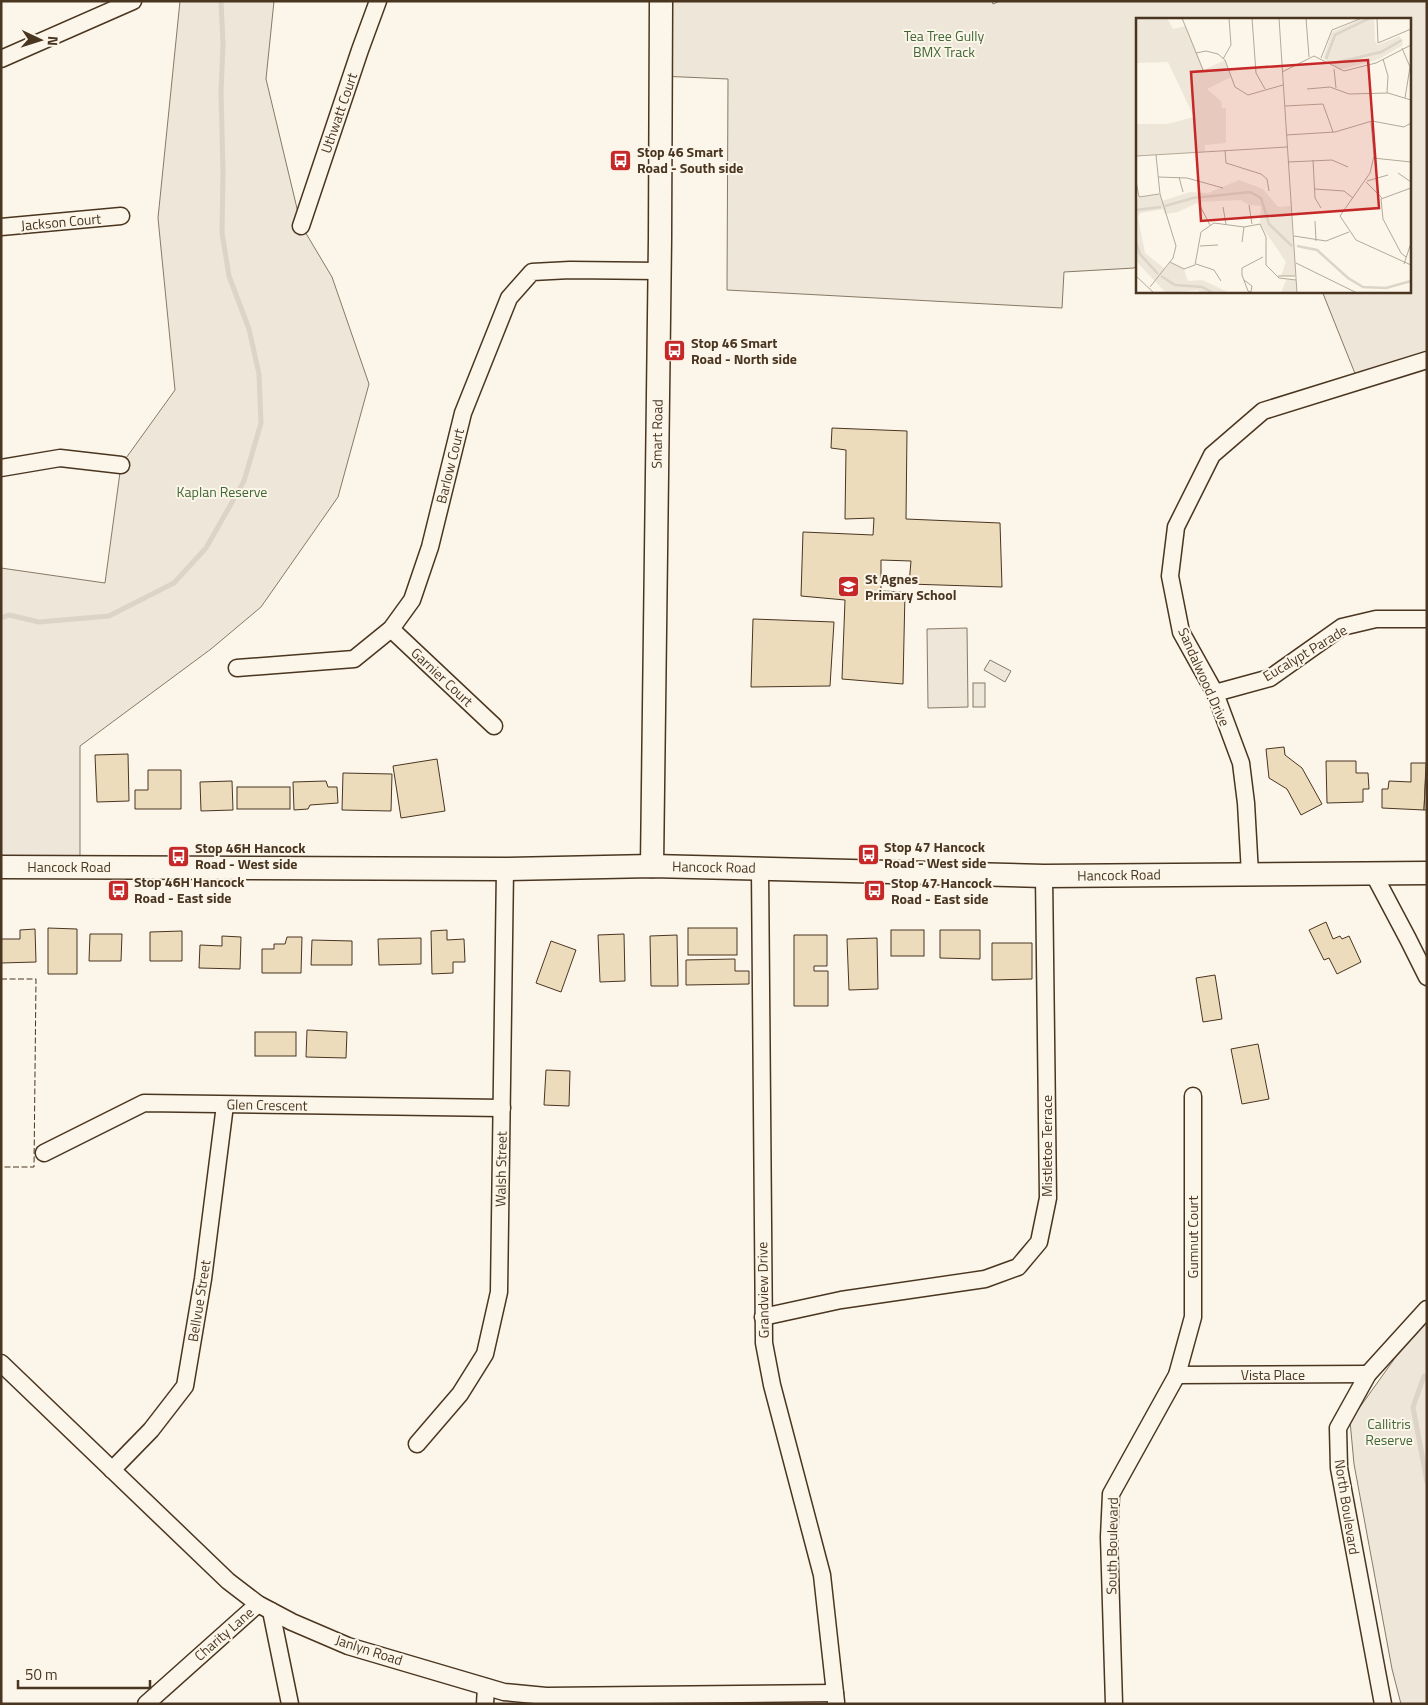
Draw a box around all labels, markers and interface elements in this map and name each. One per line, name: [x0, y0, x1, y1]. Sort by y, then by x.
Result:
north arrow: [15, 15, 65, 65]
inset map: [1136, 18, 1410, 292]
park label: Tea Tree Gully BMX Track: [904, 25, 985, 62]
text: N: [43, 35, 64, 47]
street label: Uthwatt Court: [315, 70, 362, 156]
place label: Stop 46 Smart Road - South side: [637, 141, 744, 178]
bus stop icon: Stop 46 Smart Road - South side: [609, 148, 633, 172]
street label: Jackson Court: [20, 208, 102, 235]
place label: Stop 46 Smart Road - North side: [691, 332, 797, 369]
bus stop icon: Stop 46 Smart Road - North side: [663, 339, 687, 363]
street label: Smart Road: [645, 399, 668, 469]
street label: Barlow Court: [430, 426, 469, 506]
park label: Kaplan Reserve: [177, 481, 267, 502]
place label: St Agnes Primary School: [865, 568, 957, 605]
school or university icon: St Agnes Primary School: [837, 575, 861, 599]
street label: Eucalypt Parade: [1259, 619, 1351, 686]
street label: Sandalwood Drive: [1173, 624, 1236, 730]
street label: Garnier Court: [407, 642, 478, 711]
place label: Stop 47 Hancock Road - West side: [884, 836, 986, 873]
place label: Stop 46H Hancock Road - West side: [195, 837, 306, 874]
bus stop icon: Stop 47 Hancock Road - West side: [856, 843, 880, 867]
bus stop icon: Stop 46H Hancock Road - West side: [167, 844, 191, 868]
street label: Hancock Road: [672, 855, 756, 878]
street label: Hancock Road: [27, 856, 111, 877]
street label: Hancock Road: [1077, 863, 1161, 886]
place label: Stop 46H Hancock Road - East side: [134, 871, 245, 908]
place label: Stop 47 Hancock Road - East side: [891, 872, 993, 909]
bus stop icon: Stop 46H Hancock Road - East side: [106, 878, 130, 902]
bus stop icon: Stop 47 Hancock Road - East side: [863, 879, 887, 903]
street label: Glen Crescent: [226, 1093, 308, 1116]
street label: Mistletoe Terrace: [1036, 1095, 1057, 1197]
street label: Walsh Street: [489, 1131, 512, 1207]
street label: Gumnut Court: [1182, 1196, 1203, 1278]
street label: Grandview Drive: [751, 1242, 774, 1338]
street label: Bellvue Street: [182, 1258, 215, 1343]
street label: Vista Place: [1241, 1364, 1305, 1385]
park label: Callitris Reserve: [1365, 1413, 1413, 1450]
street label: North Boulevard: [1330, 1458, 1365, 1556]
street label: South Boulevard: [1100, 1497, 1123, 1595]
street label: Charity Lane: [189, 1602, 258, 1666]
street label: Janlyn Road: [333, 1629, 405, 1670]
scale bar: [18, 1658, 150, 1690]
text: 50 m: [25, 1663, 58, 1686]

